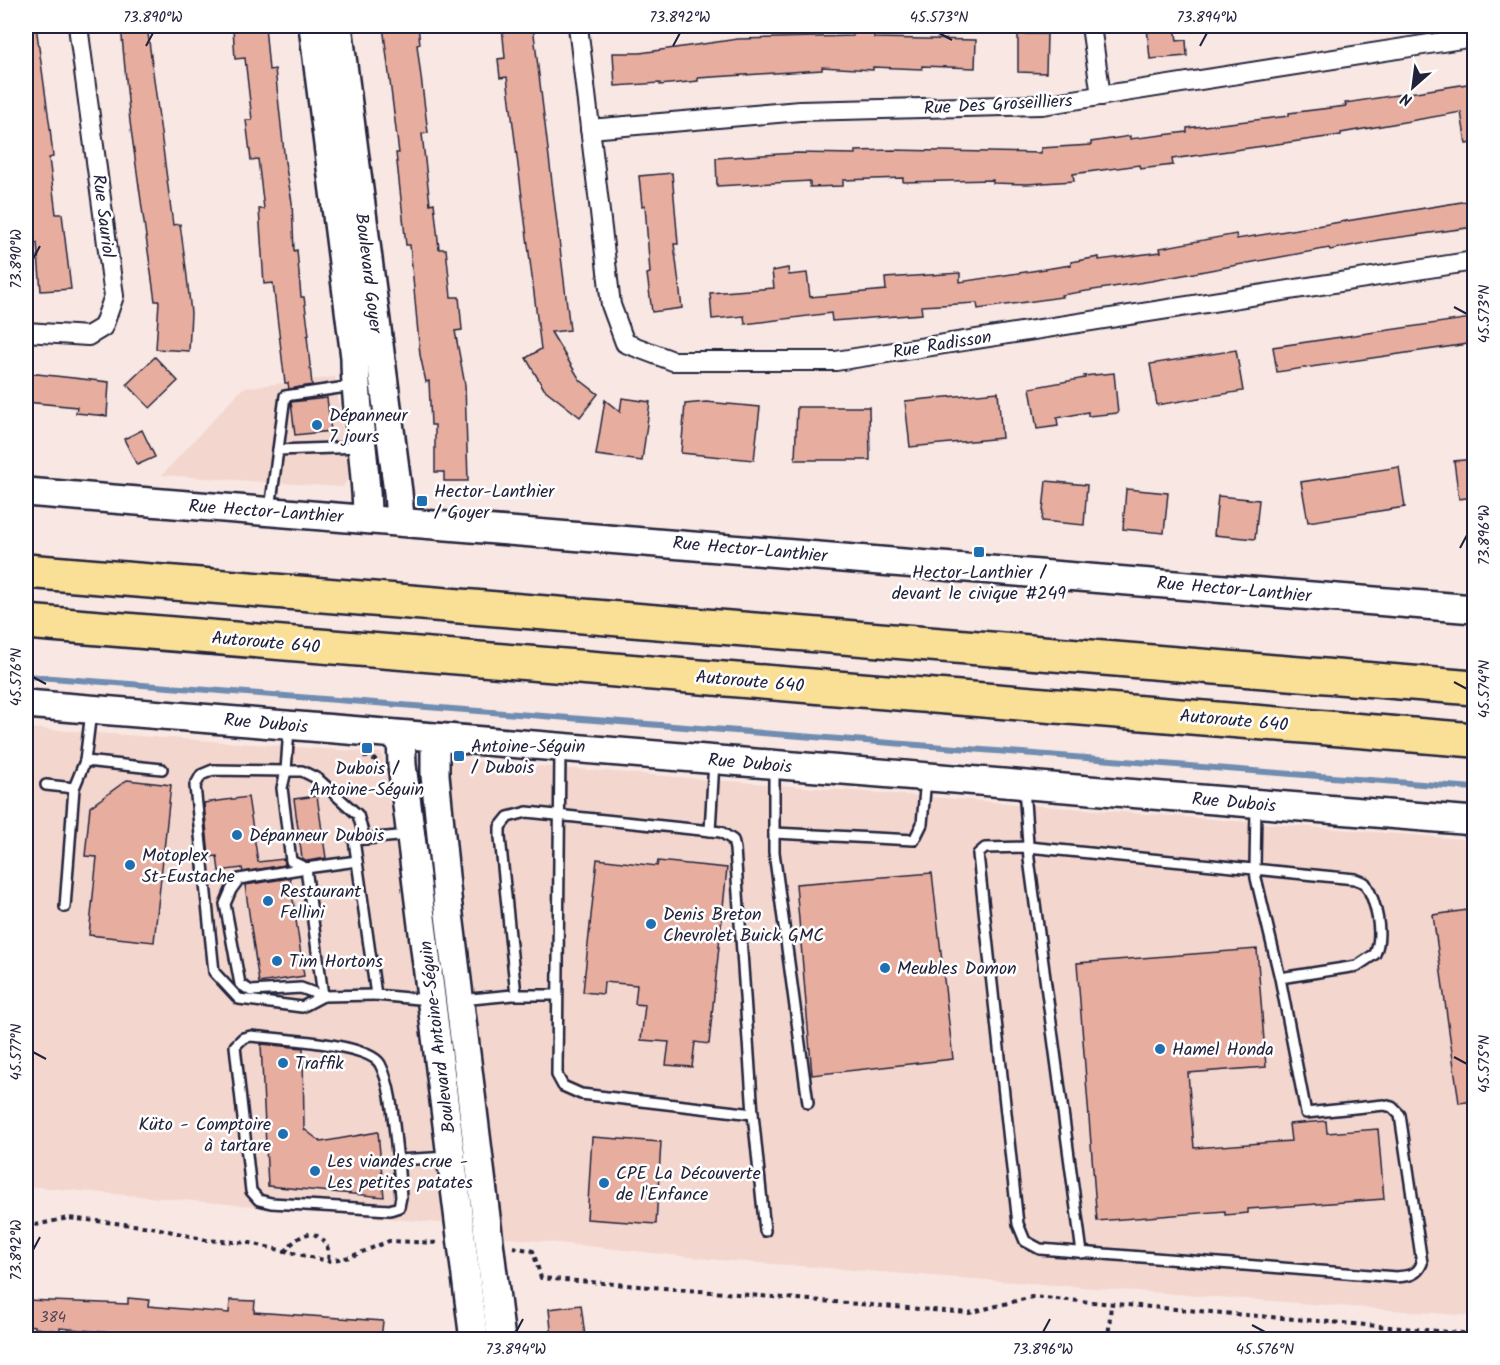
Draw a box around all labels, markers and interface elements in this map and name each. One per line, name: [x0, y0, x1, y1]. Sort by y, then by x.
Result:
text: 73.890°W: [123, 6, 183, 30]
text: 73.892°W: [650, 6, 711, 30]
text: 45.573°N: [910, 6, 968, 30]
text: 73.894°W: [1177, 6, 1238, 30]
north arrow: [1383, 57, 1443, 117]
text: N: [1396, 86, 1417, 112]
street label: Rue Des Groseilliers: [923, 87, 1074, 124]
street label: Rue Sauriol: [83, 173, 122, 260]
street label: Boulevard Goyer: [346, 212, 389, 336]
text: 73.890°W: [5, 229, 29, 289]
text: 45.573°N: [1473, 285, 1497, 343]
street label: Rue Radisson: [891, 323, 994, 368]
place label: Dépanneur 7 jours: [329, 402, 408, 452]
marker: Dépanneur 7 jours: [310, 418, 324, 432]
place label: Hector-Lanthier / Goyer: [434, 478, 555, 528]
street label: Rue Hector-Lanthier: [188, 493, 345, 532]
marker: Hector-Lanthier / Goyer: [415, 494, 429, 508]
text: 73.896°W: [1473, 504, 1497, 565]
street label: Rue Hector-Lanthier: [671, 529, 829, 572]
marker: Hector-Lanthier / devant le civique #249: [972, 545, 986, 559]
place label: Hector-Lanthier / devant le civique #249: [892, 559, 1066, 609]
street label: Rue Hector-Lanthier: [1155, 569, 1313, 612]
street label: Autoroute 640: [210, 624, 321, 663]
text: 45.576°N: [5, 648, 29, 706]
text: 45.574°N: [1473, 660, 1497, 718]
street label: Autoroute 640: [694, 663, 805, 702]
street label: Autoroute 640: [1178, 702, 1289, 741]
street label: Rue Dubois: [223, 706, 309, 743]
place label: Antoine-Séguin / Dubois: [471, 733, 585, 783]
marker: Dubois / Antoine-Séguin: [360, 741, 374, 755]
street label: Rue Dubois: [707, 746, 793, 783]
marker: Antoine-Séguin / Dubois: [452, 749, 466, 763]
place label: Dubois / Antoine-Séguin: [310, 755, 424, 805]
street label: Rue Dubois: [1191, 785, 1277, 822]
place label: Dépanneur Dubois: [249, 822, 385, 851]
marker: Dépanneur Dubois: [230, 828, 244, 842]
place label: Motoplex St-Eustache: [142, 842, 235, 892]
marker: Motoplex St-Eustache: [123, 858, 137, 872]
place label: Restaurant Fellini: [280, 878, 362, 928]
marker: Restaurant Fellini: [261, 894, 275, 908]
place label: Denis Breton Chevrolet Buick GMC: [663, 901, 824, 951]
marker: Denis Breton Chevrolet Buick GMC: [644, 917, 658, 931]
street label: Boulevard Antoine-Séguin: [412, 939, 465, 1135]
place label: Tim Hortons: [289, 948, 383, 977]
marker: Tim Hortons: [270, 954, 284, 968]
place label: Meubles Domon: [897, 955, 1017, 984]
marker: Meubles Domon: [878, 961, 892, 975]
text: 45.577°N: [5, 1023, 29, 1081]
text: 45.575°N: [1473, 1035, 1497, 1093]
place label: Hamel Honda: [1172, 1036, 1274, 1065]
marker: Hamel Honda: [1153, 1042, 1167, 1056]
place label: Traffik: [295, 1050, 344, 1079]
marker: Traffik: [276, 1056, 290, 1070]
place label: Küto - Comptoire à tartare: [139, 1111, 271, 1161]
marker: Küto - Comptoire à tartare: [276, 1127, 290, 1141]
place label: Les viandes crue - Les petites patates: [327, 1148, 473, 1198]
place label: CPE La Découverte de l'Enfance: [616, 1160, 761, 1210]
marker: Les viandes crue - Les petites patates: [308, 1164, 322, 1178]
marker: CPE La Découverte de l'Enfance: [597, 1176, 611, 1190]
text: 73.892°W: [5, 1219, 29, 1280]
house number: 384: [40, 1306, 66, 1330]
text: 73.894°W: [486, 1338, 547, 1362]
text: 73.896°W: [1013, 1338, 1074, 1362]
text: 45.576°N: [1236, 1338, 1294, 1362]

